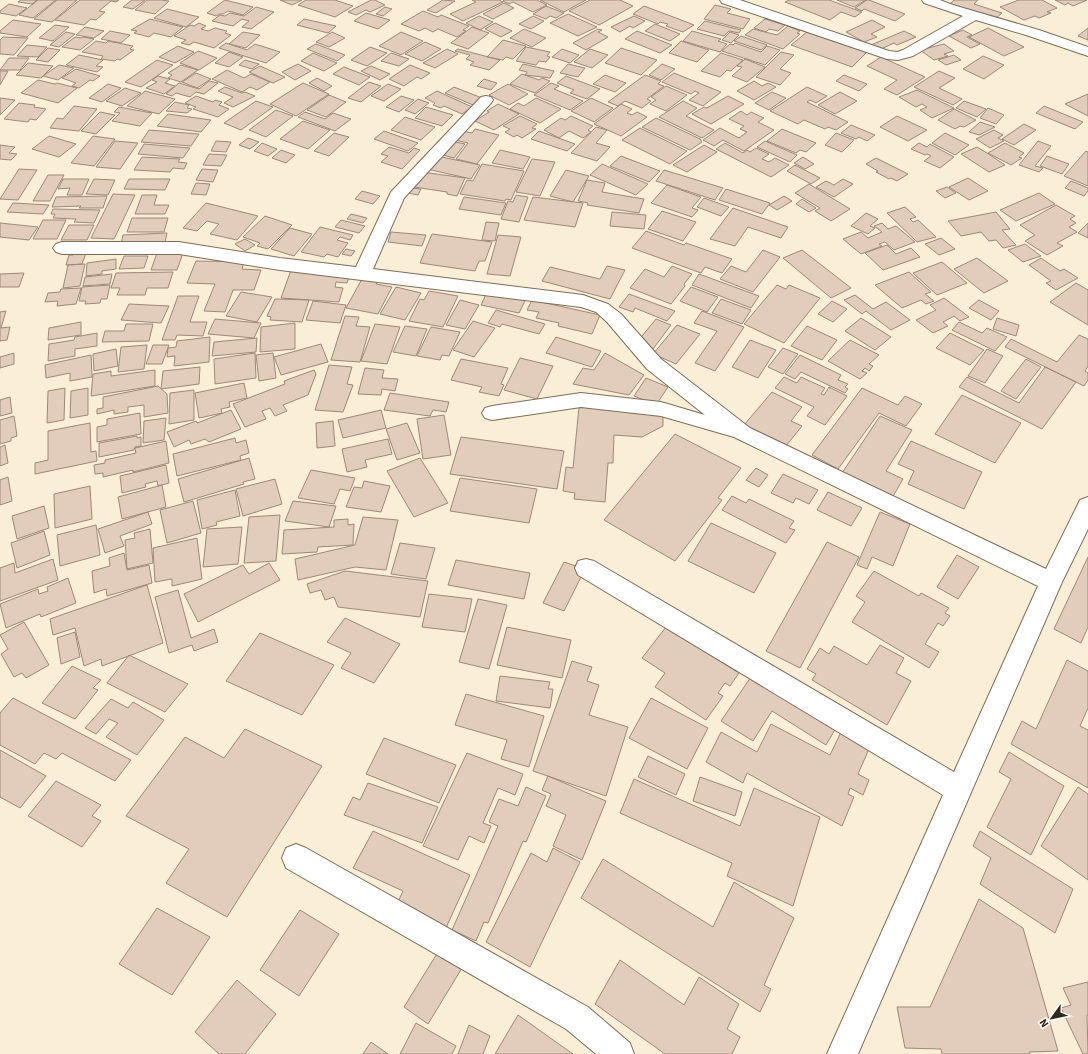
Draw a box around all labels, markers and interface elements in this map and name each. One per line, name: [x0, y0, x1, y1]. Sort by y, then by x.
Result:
north arrow: [1032, 998, 1072, 1038]
text: N: [1036, 1016, 1052, 1030]

